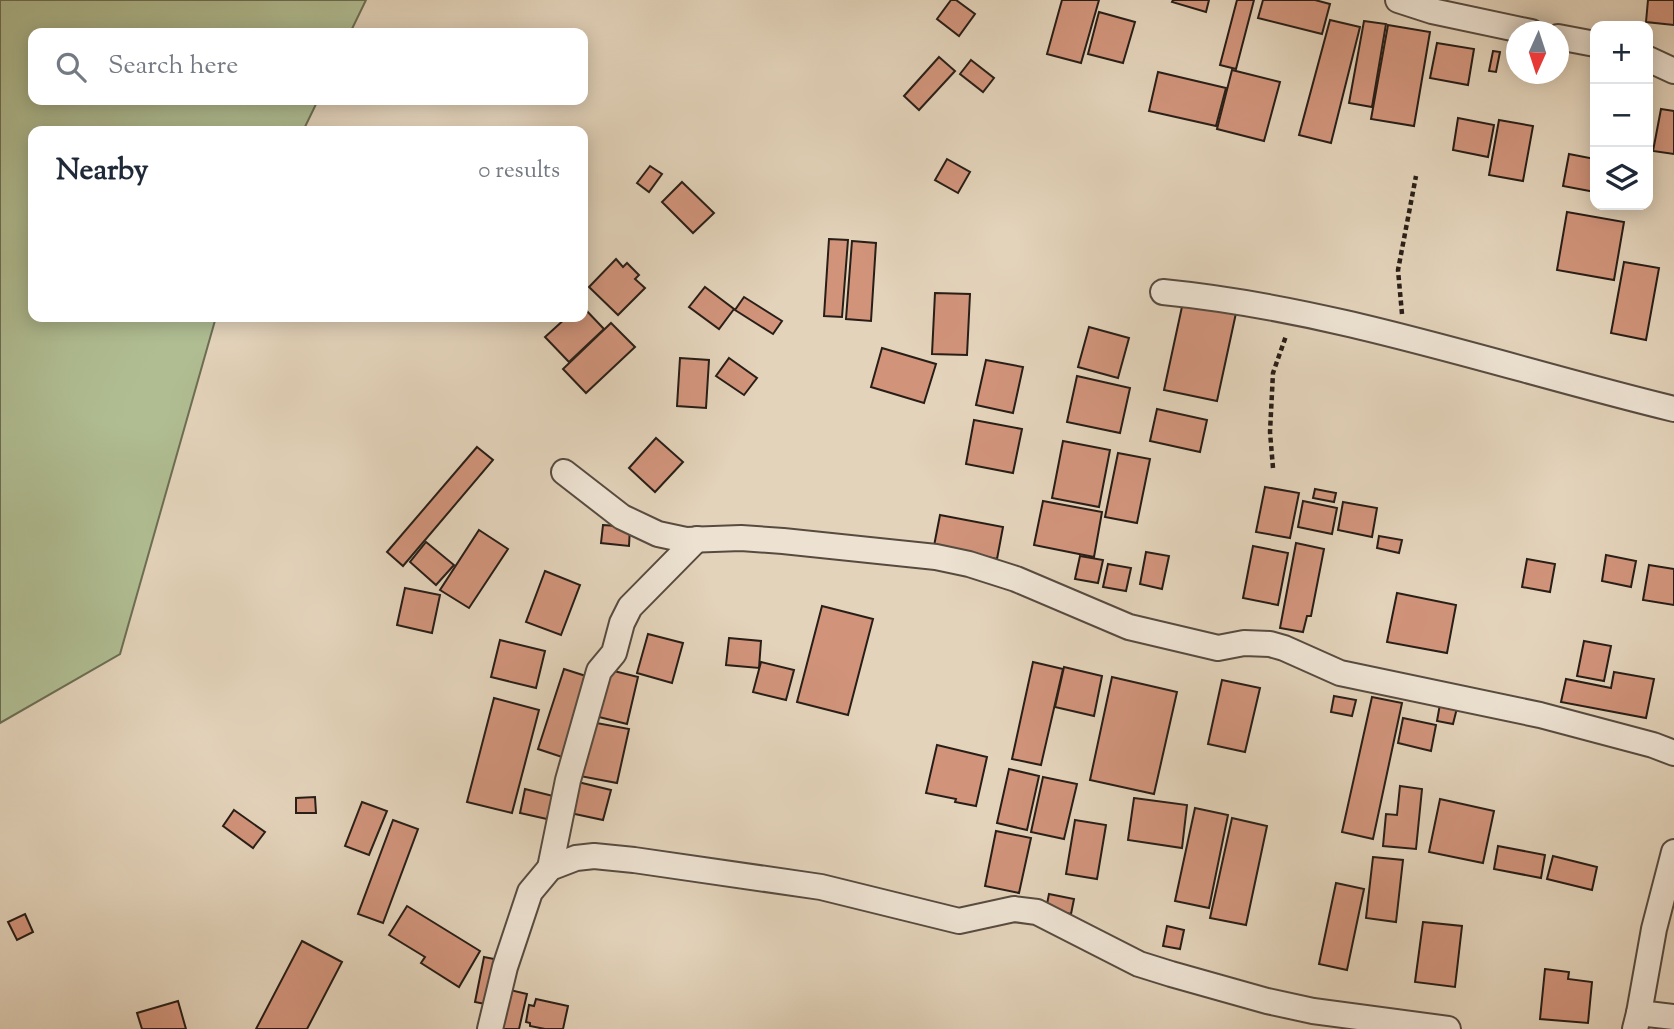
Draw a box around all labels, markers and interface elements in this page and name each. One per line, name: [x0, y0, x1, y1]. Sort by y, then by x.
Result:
north arrow: [1506, 21, 1569, 84]
map controls: [1590, 21, 1653, 210]
button: +: [1590, 21, 1653, 84]
search box: [28, 28, 588, 105]
icon: search: [52, 48, 90, 86]
text: Search here: [108, 48, 238, 85]
button: −: [1590, 84, 1653, 147]
button: layers: [1590, 147, 1653, 210]
text: Nearby: [56, 150, 148, 193]
text: 0 results: [478, 155, 560, 188]

